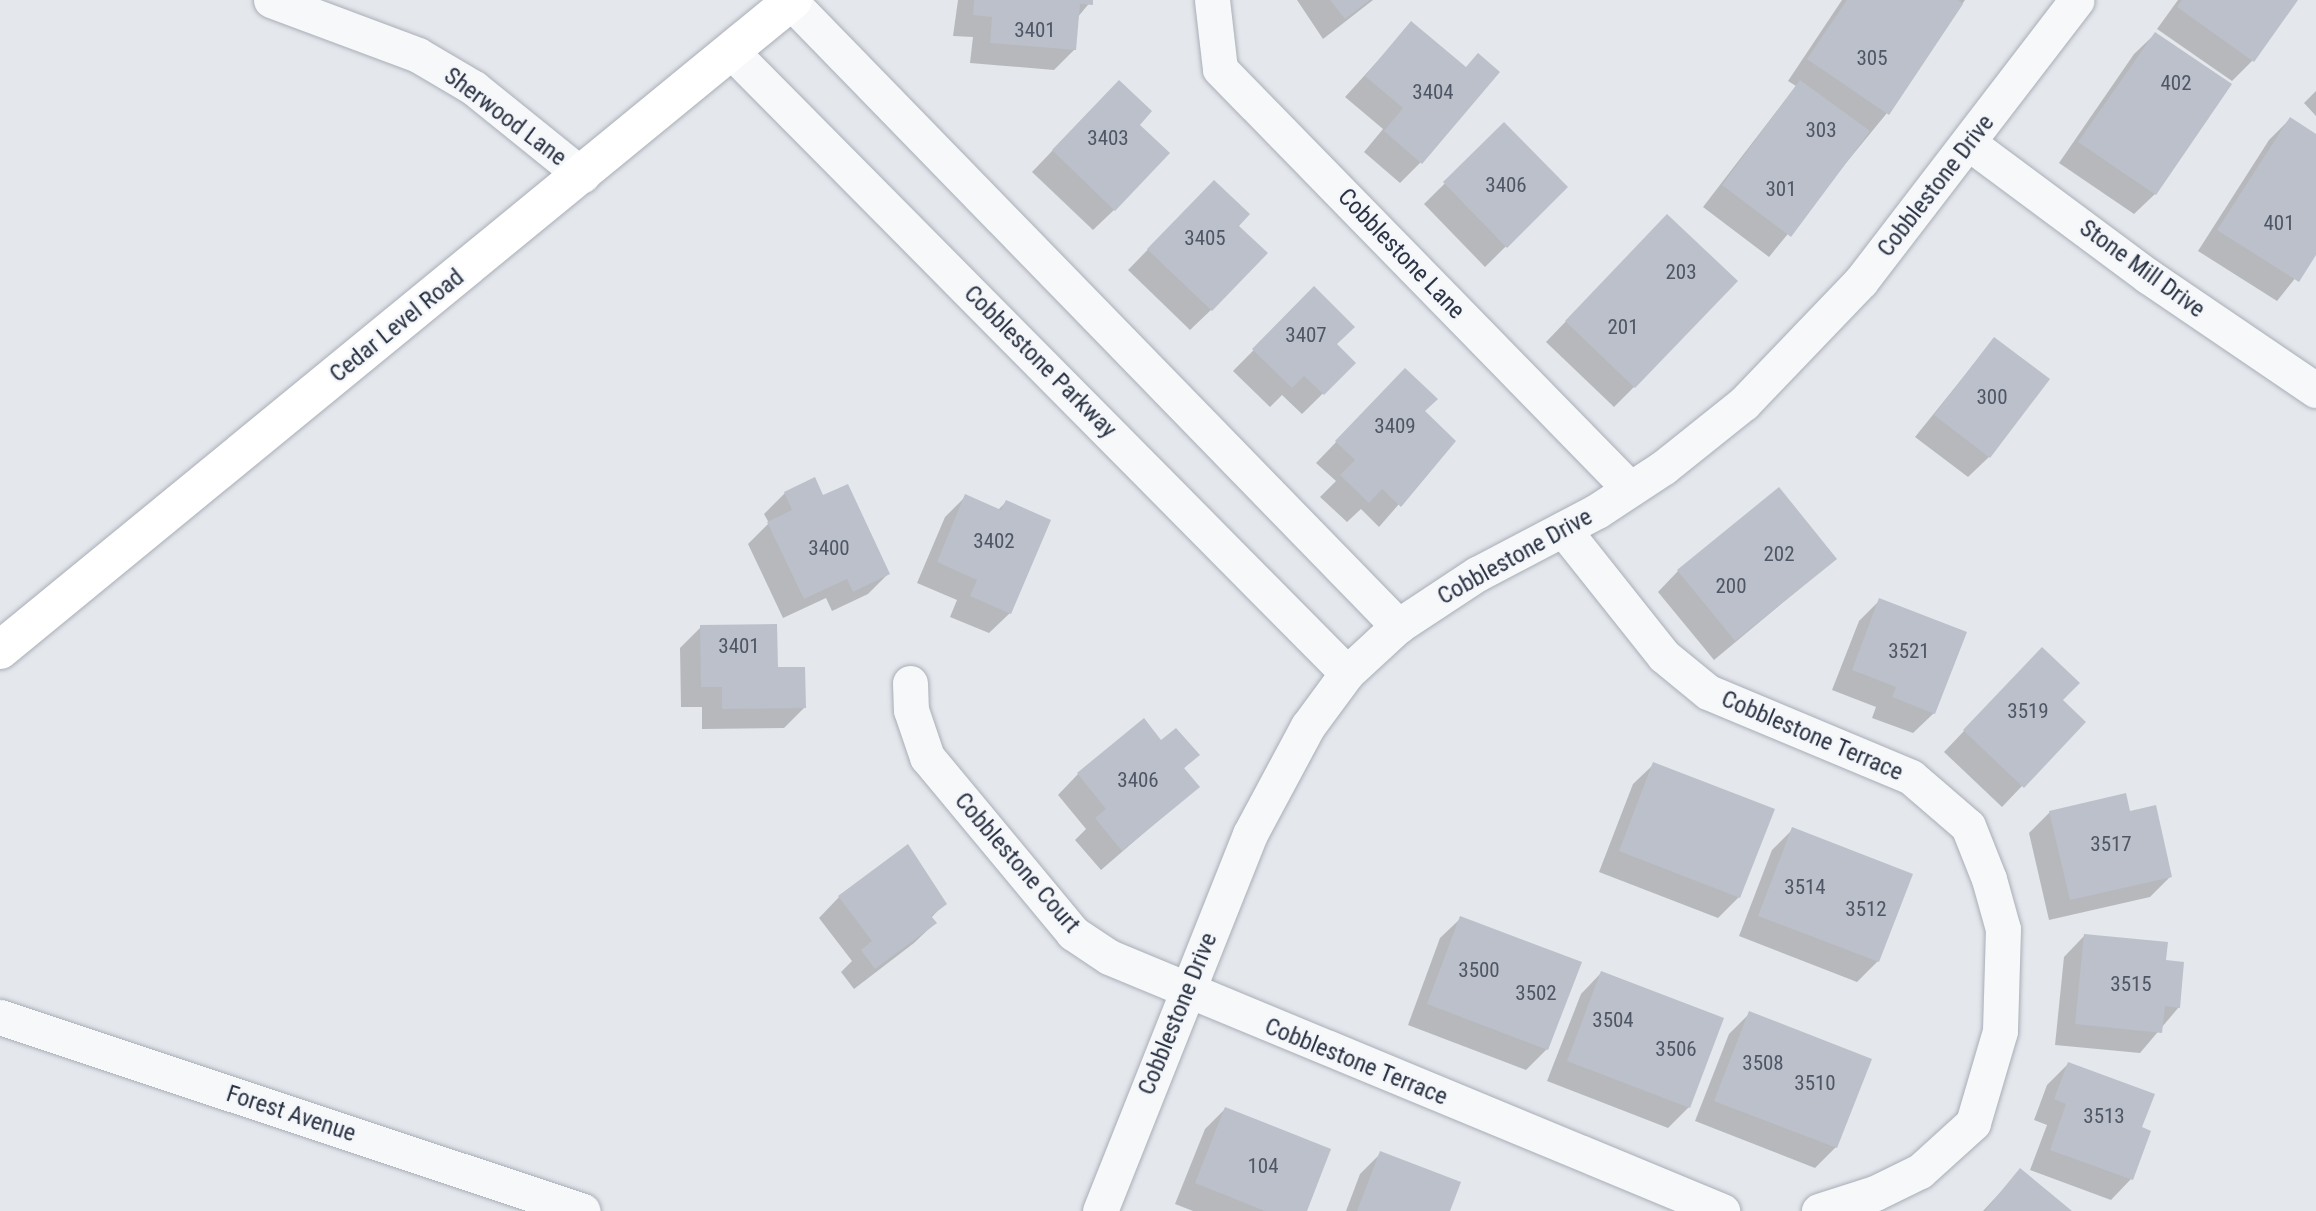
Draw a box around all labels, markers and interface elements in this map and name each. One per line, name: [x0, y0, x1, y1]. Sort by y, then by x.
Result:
house number: 3401: [1014, 17, 1056, 43]
house number: 305: [1856, 45, 1888, 71]
street label: Sherwood Lane: [438, 62, 572, 172]
house number: 402: [2160, 70, 2192, 96]
house number: 3404: [1412, 79, 1454, 105]
street label: Cobblestone Drive: [1872, 109, 2000, 263]
house number: 303: [1805, 117, 1837, 143]
house number: 3403: [1087, 125, 1129, 151]
house number: 3406: [1485, 172, 1527, 198]
house number: 301: [1765, 176, 1797, 202]
street label: Cobblestone Lane: [1332, 183, 1470, 325]
house number: 401: [2263, 210, 2295, 236]
street label: Stone Mill Drive: [2074, 214, 2210, 324]
house number: 3405: [1184, 225, 1226, 251]
house number: 203: [1665, 259, 1697, 285]
street label: Cedar Level Road: [324, 263, 470, 389]
street label: Cobblestone Parkway: [958, 280, 1122, 444]
house number: 201: [1607, 314, 1639, 340]
house number: 3407: [1285, 322, 1327, 348]
house number: 300: [1976, 384, 2008, 410]
house number: 3409: [1374, 413, 1416, 439]
street label: Cobblestone Drive: [1433, 503, 1597, 611]
house number: 3402: [973, 528, 1015, 554]
house number: 3400: [808, 535, 850, 561]
house number: 202: [1763, 541, 1795, 567]
house number: 200: [1715, 573, 1747, 599]
house number: 3401: [718, 633, 760, 659]
house number: 3521: [1888, 638, 1930, 664]
street label: Cobblestone Terrace: [1717, 685, 1907, 787]
house number: 3519: [2007, 698, 2049, 724]
house number: 3406: [1117, 767, 1159, 793]
street label: Cobblestone Court: [948, 787, 1086, 939]
house number: 3517: [2090, 831, 2132, 857]
house number: 3514: [1784, 874, 1826, 900]
house number: 3512: [1845, 896, 1887, 922]
street label: Cobblestone Drive: [1132, 929, 1224, 1099]
house number: 3500: [1458, 957, 1500, 983]
house number: 3515: [2110, 971, 2152, 997]
house number: 3502: [1515, 980, 1557, 1006]
house number: 3504: [1592, 1007, 1634, 1033]
street label: Cobblestone Terrace: [1260, 1012, 1452, 1112]
house number: 3506: [1655, 1036, 1697, 1062]
house number: 3508: [1742, 1050, 1784, 1076]
house number: 3510: [1794, 1070, 1836, 1096]
street label: Forest Avenue: [223, 1080, 359, 1148]
house number: 3513: [2083, 1103, 2125, 1129]
house number: 104: [1247, 1153, 1279, 1179]

